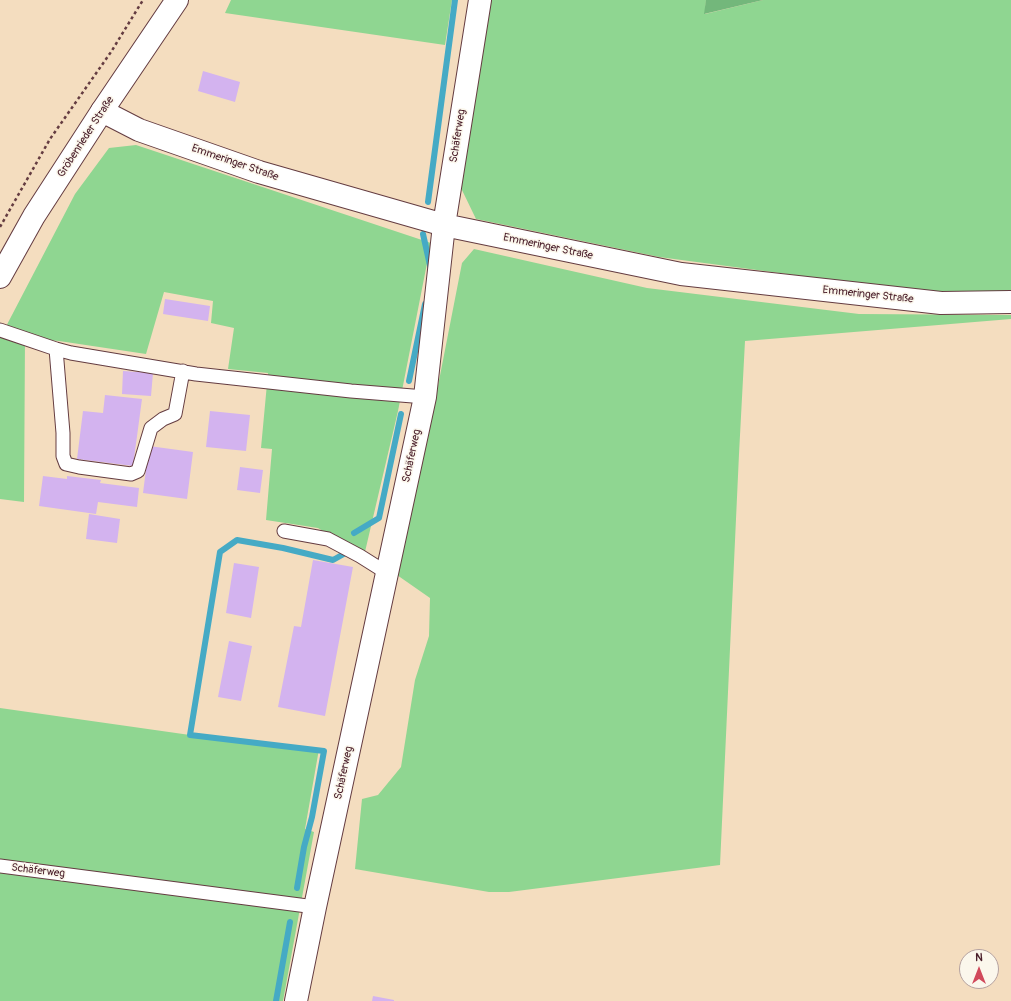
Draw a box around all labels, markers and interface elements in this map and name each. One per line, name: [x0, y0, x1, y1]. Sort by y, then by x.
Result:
street label: Gröbenrieder Straße: [55, 94, 117, 180]
street label: Schäferweg: [447, 108, 469, 164]
street label: Emmeringer Straße: [190, 142, 280, 184]
street label: Emmeringer Straße: [502, 231, 594, 263]
street label: Emmeringer Straße: [822, 284, 914, 306]
street label: Schäferweg: [400, 428, 424, 484]
street label: Schäferweg: [332, 745, 356, 801]
street label: Schäferweg: [10, 861, 66, 881]
north arrow: [959, 949, 999, 989]
text: N: [975, 951, 983, 964]

